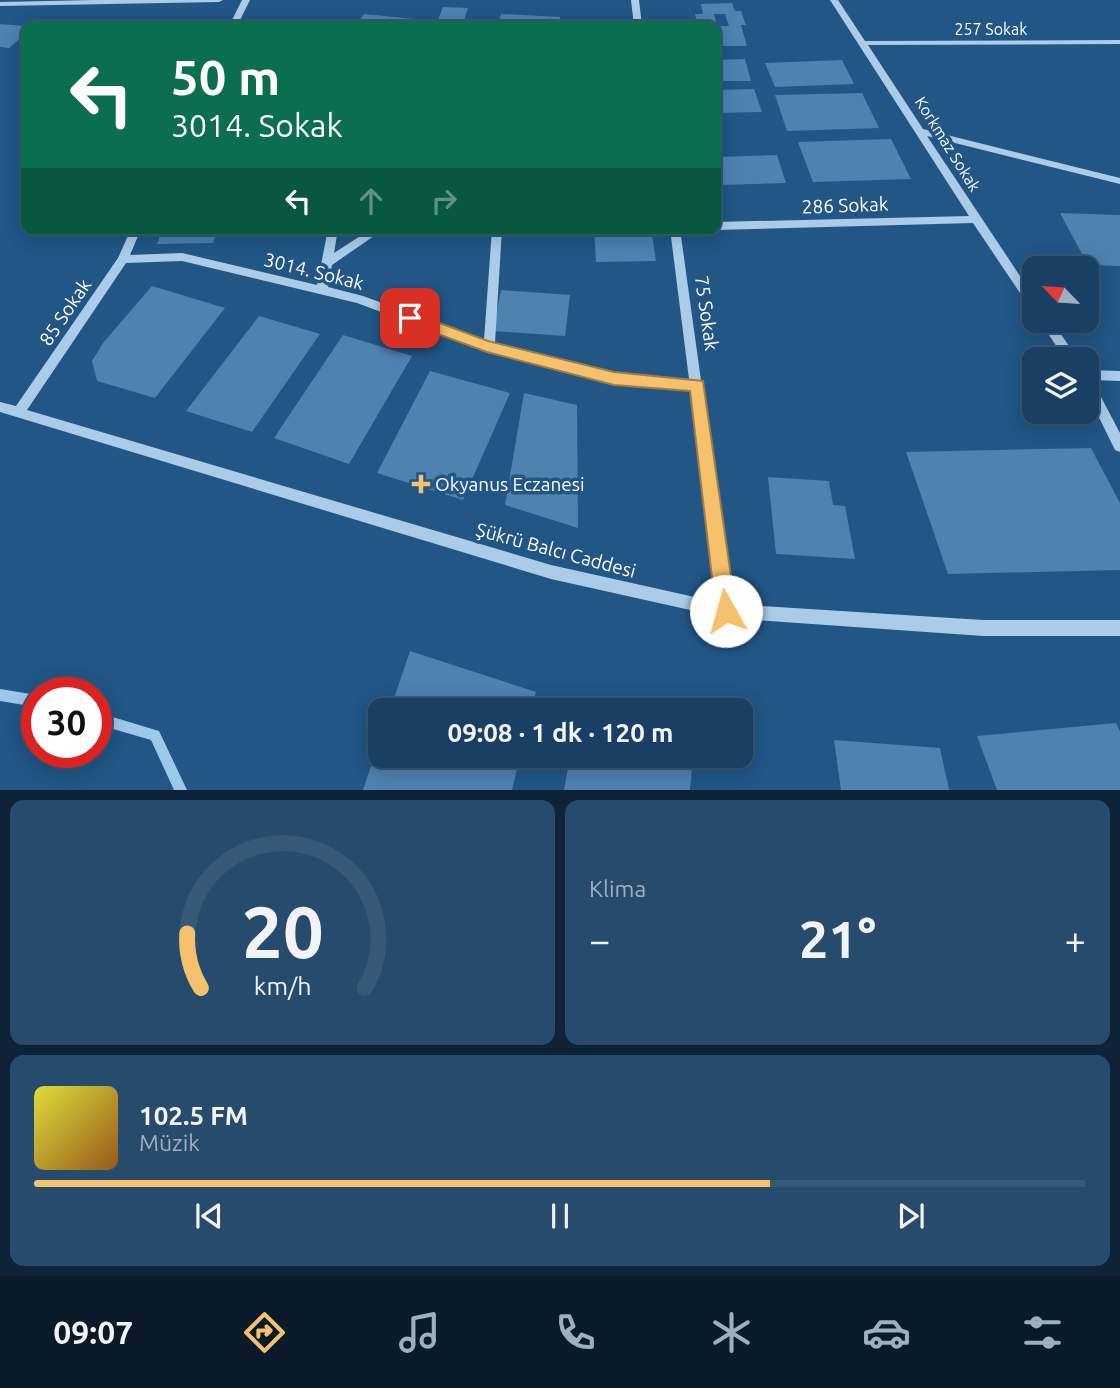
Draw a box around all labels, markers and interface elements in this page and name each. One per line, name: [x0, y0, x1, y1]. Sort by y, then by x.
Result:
street label: 257 Sokak: [955, 20, 1027, 38]
icon: left: [56, 49, 147, 140]
text: 50 m: [171, 49, 280, 104]
street label: Korkmaz Sokak: [912, 93, 984, 195]
text: 3014. Sokak: [171, 107, 343, 143]
icon: left: [279, 182, 317, 220]
icon: ahead: [352, 182, 390, 220]
icon: right: [425, 182, 463, 220]
street label: 286 Sokak: [801, 192, 889, 218]
street label: 3014. Sokak: [262, 248, 366, 294]
north arrow: [1022, 256, 1099, 332]
map controls: [1022, 256, 1099, 424]
street label: 85 Sokak: [35, 274, 96, 350]
street label: 75 Sokak: [691, 274, 723, 352]
pin: [380, 288, 440, 348]
icon: arrive: [391, 299, 429, 337]
button: layers: [1022, 347, 1099, 424]
place label: Okyanus Eczanesi: [435, 473, 585, 495]
marker: Okyanus Eczanesi: [413, 476, 429, 492]
street label: Şükrü Balcı Caddesi: [474, 518, 638, 582]
position arrow: [689, 574, 763, 648]
speed limit sign: 30: [21, 677, 112, 768]
text: 09:08 · 1 dk · 120 m: [447, 718, 674, 747]
text: Klima: [589, 876, 646, 901]
text: 20: [241, 891, 324, 973]
text: 21°: [799, 910, 876, 968]
text: −: [589, 919, 610, 961]
text: +: [1065, 919, 1086, 961]
text: km/h: [254, 972, 311, 1000]
text: 102.5 FM: [139, 1101, 248, 1130]
text: Müzik: [139, 1130, 200, 1155]
icon: previous: [190, 1197, 228, 1235]
icon: pause: [541, 1197, 579, 1235]
icon: next: [892, 1197, 930, 1235]
icon: directions: [240, 1308, 289, 1357]
icon: music: [395, 1308, 444, 1357]
icon: phone: [551, 1308, 600, 1357]
icon: climate: [707, 1308, 756, 1357]
icon: car: [862, 1308, 911, 1357]
icon: filters: [1018, 1308, 1067, 1357]
text: 09:07: [53, 1314, 133, 1350]

